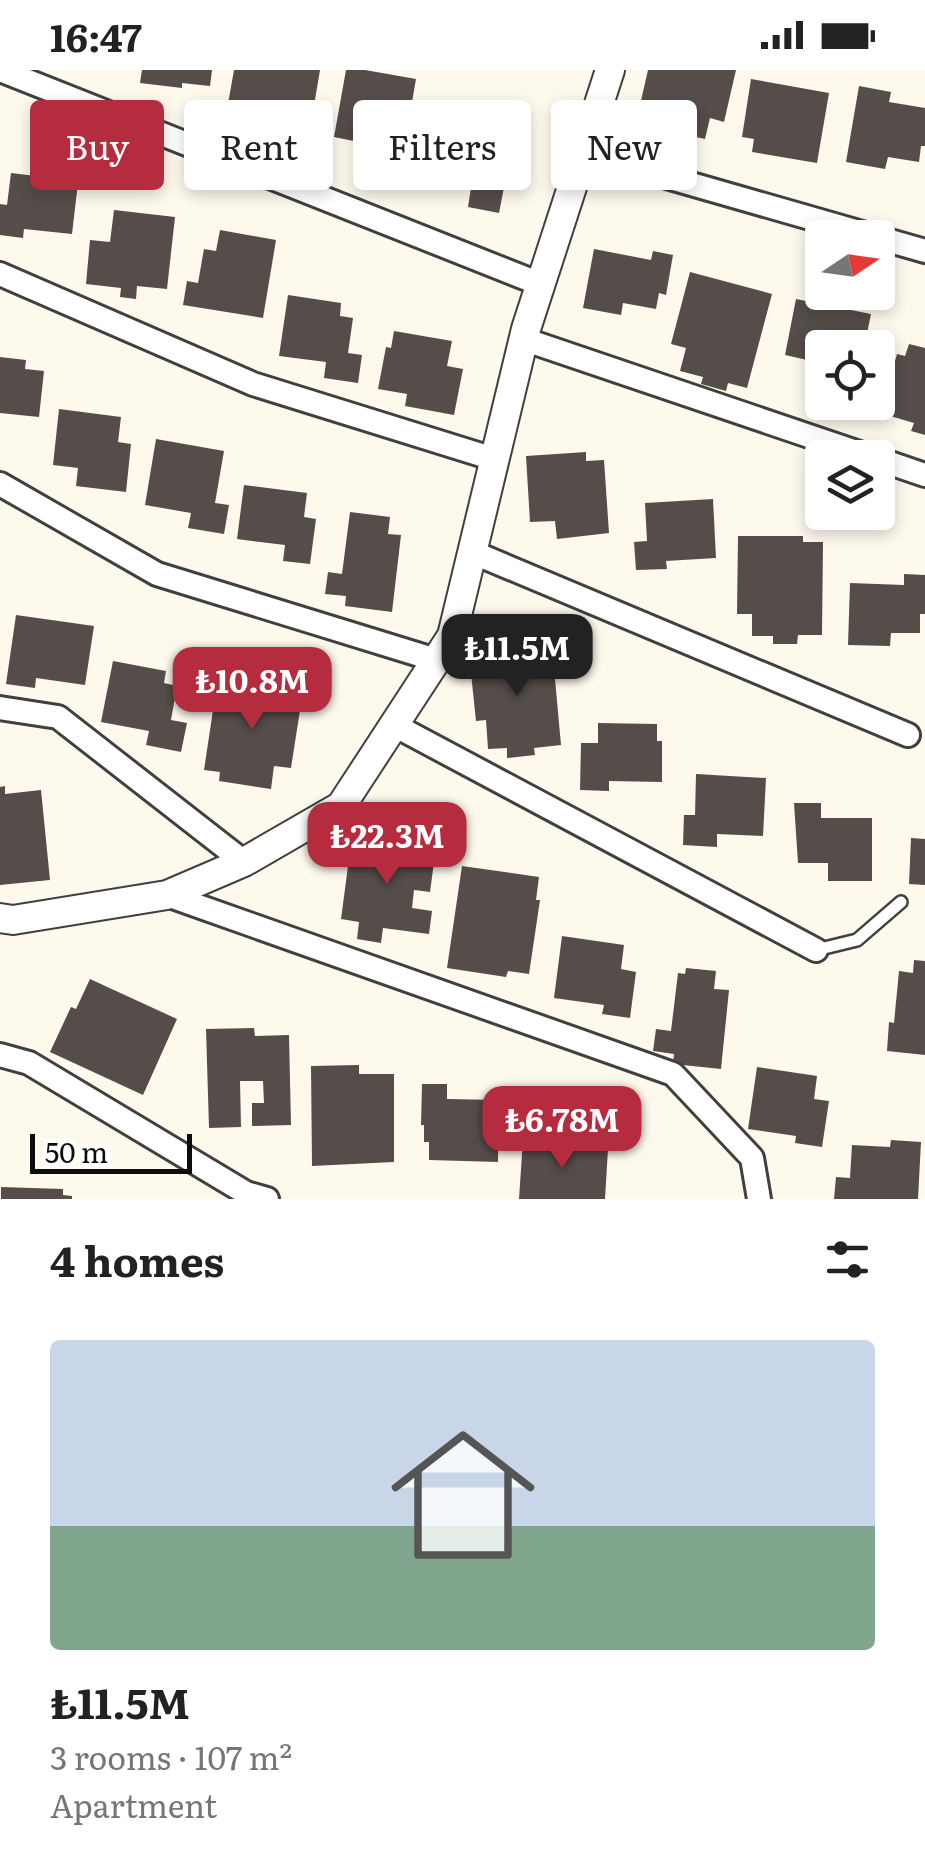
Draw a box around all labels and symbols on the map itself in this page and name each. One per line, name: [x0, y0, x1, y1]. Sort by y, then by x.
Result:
north arrow: [805, 220, 895, 310]
pin: ₺11.5M: [436, 614, 598, 699]
pin: ₺10.8M: [171, 647, 333, 732]
pin: ₺22.3M: [306, 802, 468, 887]
pin: ₺6.78M: [481, 1086, 643, 1171]
scale bar: [30, 1129, 192, 1174]

